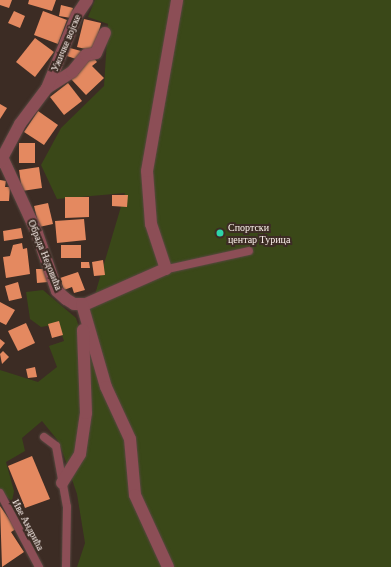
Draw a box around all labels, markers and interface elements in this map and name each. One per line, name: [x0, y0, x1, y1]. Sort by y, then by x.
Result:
street label: Ужичке војске: [49, 13, 83, 73]
street label: Обрада Недовића: [25, 218, 65, 292]
place label: Спортски центар Турица: [228, 221, 290, 244]
marker: Спортски центар Турица: [215, 228, 225, 238]
street label: Иве Андрића: [9, 497, 47, 553]

